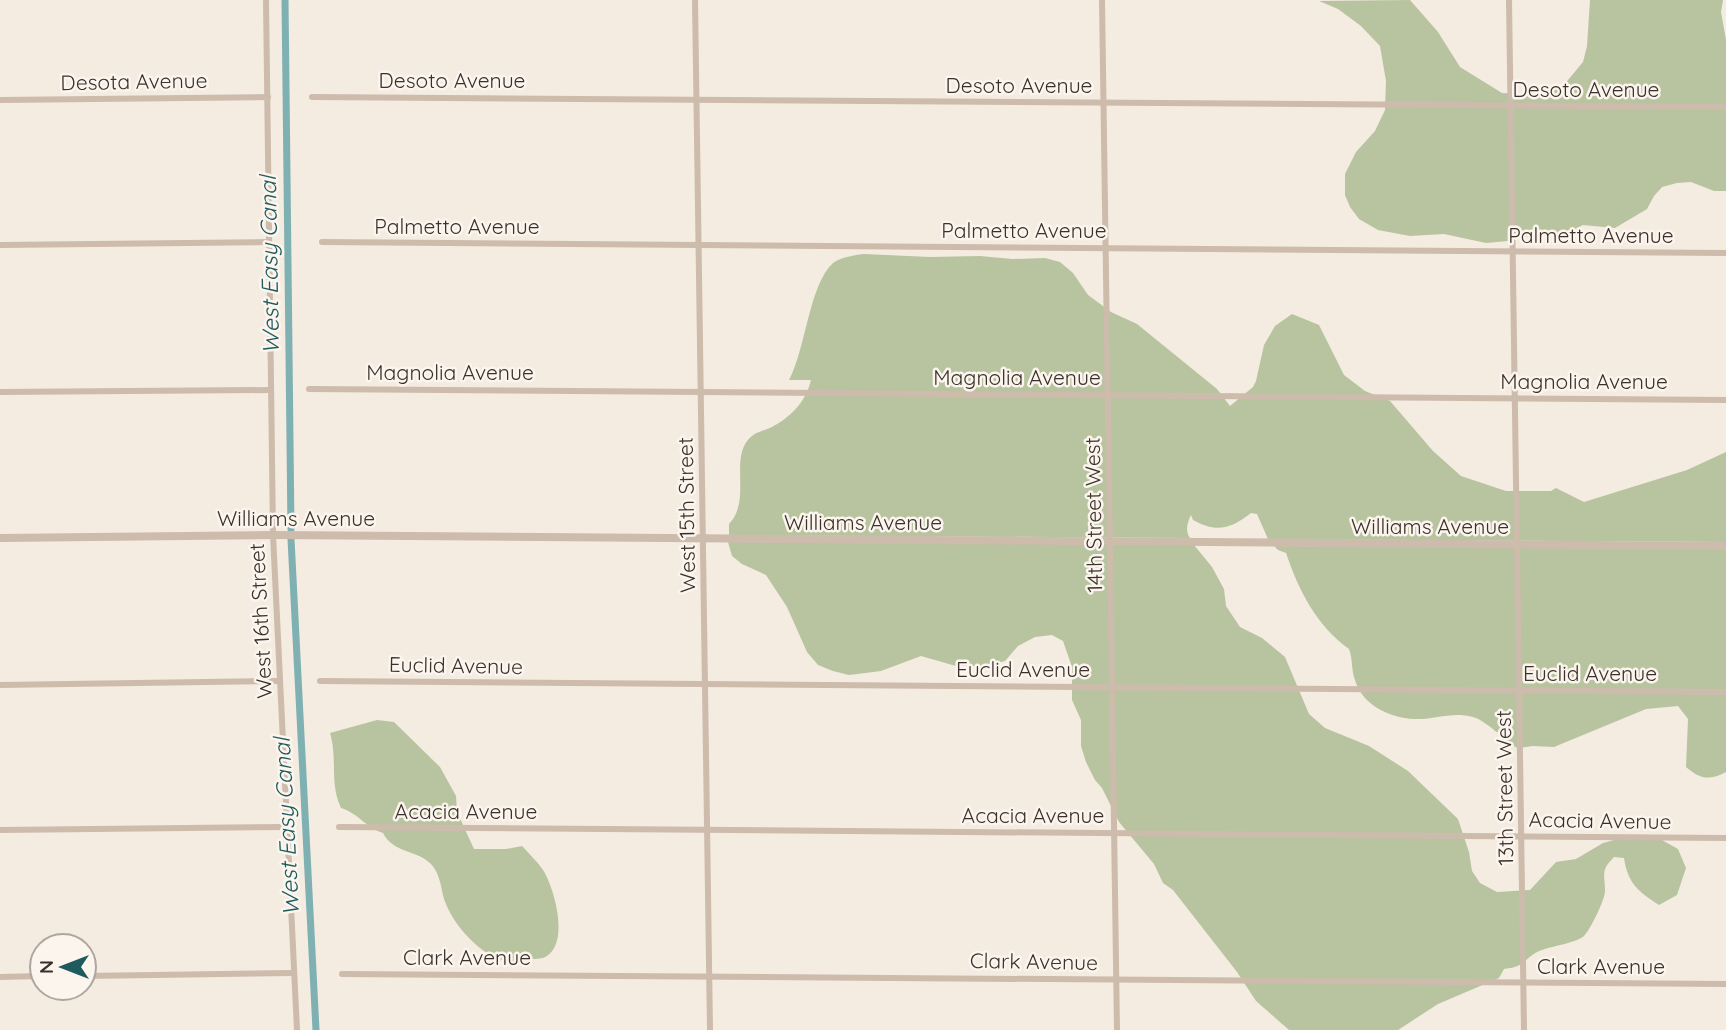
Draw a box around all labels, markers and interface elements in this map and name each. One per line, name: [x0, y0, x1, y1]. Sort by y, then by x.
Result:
street label: Desota Avenue: [60, 67, 208, 95]
street label: Desoto Avenue: [379, 67, 525, 93]
street label: Desoto Avenue: [946, 72, 1092, 98]
street label: Desoto Avenue: [1513, 76, 1659, 102]
water label: West Easy Canal: [253, 173, 285, 354]
street label: Palmetto Avenue: [374, 213, 540, 239]
street label: Palmetto Avenue: [941, 217, 1107, 243]
street label: Palmetto Avenue: [1508, 222, 1674, 248]
street label: Magnolia Avenue: [366, 359, 534, 385]
street label: Magnolia Avenue: [933, 364, 1101, 390]
street label: Magnolia Avenue: [1500, 368, 1668, 394]
street label: West 15th Street: [672, 437, 700, 593]
street label: 14th Street West: [1079, 437, 1107, 593]
street label: Williams Avenue: [217, 505, 375, 531]
street label: Williams Avenue: [784, 509, 942, 535]
street label: Williams Avenue: [1351, 513, 1509, 539]
street label: West 16th Street: [243, 543, 277, 699]
street label: Euclid Avenue: [389, 651, 523, 679]
street label: Euclid Avenue: [956, 656, 1090, 682]
street label: Euclid Avenue: [1523, 660, 1657, 686]
street label: 13th Street West: [1490, 710, 1518, 866]
water label: West Easy Canal: [267, 734, 305, 917]
street label: Acacia Avenue: [395, 798, 537, 824]
street label: Acacia Avenue: [962, 802, 1104, 828]
street label: Acacia Avenue: [1528, 806, 1672, 834]
north arrow: [28, 932, 98, 1002]
street label: Clark Avenue: [403, 944, 531, 970]
street label: Clark Avenue: [970, 947, 1098, 975]
street label: Clark Avenue: [1537, 953, 1665, 979]
text: N: [34, 960, 58, 974]

